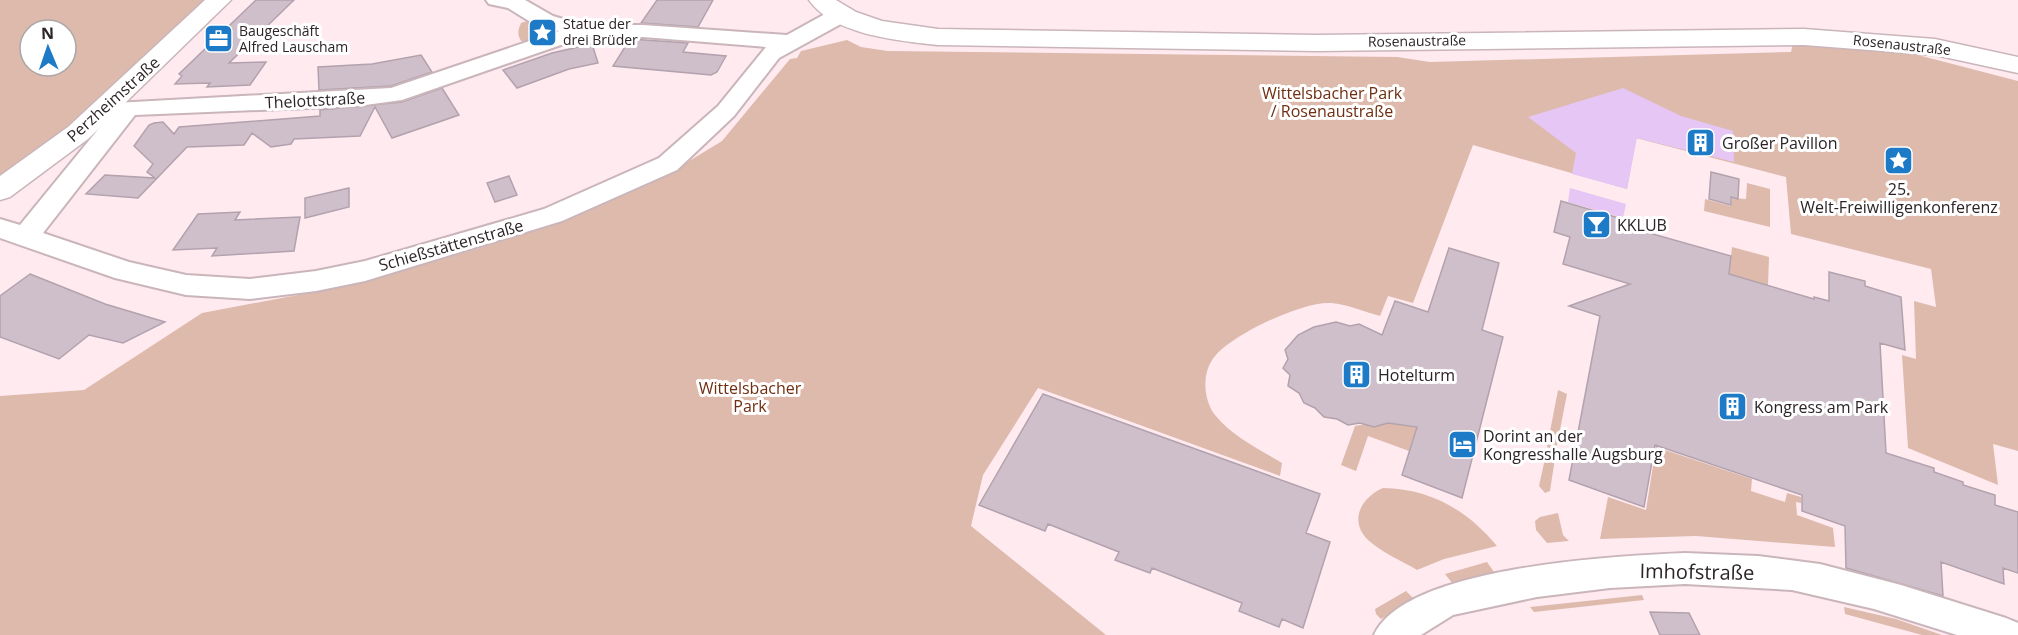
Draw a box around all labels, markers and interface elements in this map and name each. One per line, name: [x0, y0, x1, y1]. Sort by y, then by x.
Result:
place label: Statue der drei Brüder: [563, 14, 638, 49]
place icon: Statue der drei Brüder: [526, 16, 558, 48]
north arrow: [18, 18, 78, 78]
place label: Baugeschäft Alfred Lauscham: [239, 21, 348, 56]
text: N: [41, 22, 54, 44]
office icon: Baugeschäft Alfred Lauscham: [202, 23, 234, 55]
street label: Rosenaustraße: [1368, 30, 1466, 51]
street label: Rosenaustraße: [1852, 30, 1952, 59]
street label: Perzheimstraße: [62, 51, 164, 147]
park label: Wittelsbacher Park / Rosenaustraße: [1262, 82, 1403, 122]
street label: Thelottstraße: [264, 86, 366, 114]
building icon: Großer Pavillon: [1685, 127, 1717, 159]
place label: Großer Pavillon: [1722, 132, 1838, 154]
place icon: 25. Welt-Freiwilligenkonferenz: [1883, 145, 1915, 177]
place label: 25. Welt-Freiwilligenkonferenz: [1800, 178, 1998, 218]
bar icon: KKLUB: [1580, 209, 1612, 241]
street label: Schießstättenstraße: [376, 214, 526, 276]
place label: KKLUB: [1617, 214, 1667, 236]
building icon: Hotelturm: [1341, 359, 1373, 391]
place label: Hotelturm: [1378, 364, 1455, 386]
park label: Wittelsbacher Park: [699, 377, 802, 417]
building icon: Kongress am Park: [1717, 391, 1749, 423]
place label: Kongress am Park: [1754, 396, 1889, 418]
place label: Dorint an der Kongresshalle Augsburg: [1483, 425, 1663, 465]
hotel icon: Dorint an der Kongresshalle Augsburg: [1446, 429, 1478, 461]
street label: Imhofstraße: [1639, 557, 1755, 586]

